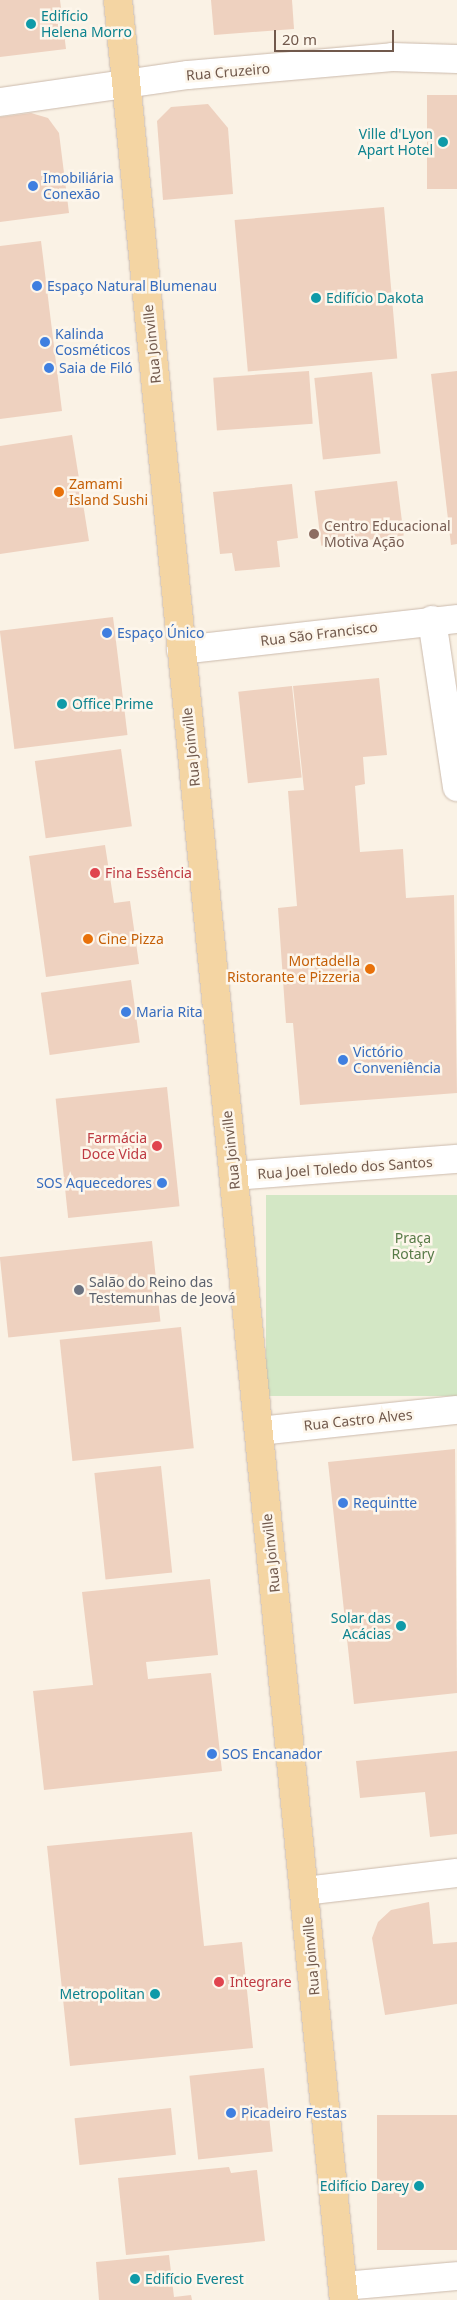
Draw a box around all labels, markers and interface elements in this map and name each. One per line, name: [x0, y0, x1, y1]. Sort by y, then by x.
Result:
place label: Edifício Helena Morro: [41, 8, 132, 40]
marker: Edifício Helena Morro: [25, 18, 37, 30]
scale bar: [277, 20, 397, 52]
text: 20 m: [282, 29, 317, 49]
street label: Rua Cruzeiro: [185, 60, 271, 84]
place label: Ville d'Lyon Apart Hotel: [358, 126, 433, 158]
marker: Ville d'Lyon Apart Hotel: [437, 136, 449, 148]
place label: Imobiliária Conexão: [43, 170, 114, 202]
marker: Imobiliária Conexão: [27, 180, 39, 192]
place label: Espaço Natural Blumenau: [47, 278, 217, 294]
marker: Espaço Natural Blumenau: [31, 280, 43, 292]
place label: Edifício Dakota: [326, 290, 424, 306]
marker: Edifício Dakota: [310, 292, 322, 304]
street label: Rua Joinville: [140, 304, 164, 384]
place label: Kalinda Cosméticos: [55, 326, 131, 358]
marker: Kalinda Cosméticos: [39, 336, 51, 348]
place label: Saia de Filó: [59, 360, 133, 376]
marker: Saia de Filó: [43, 362, 55, 374]
place label: Zamami Island Sushi: [69, 476, 148, 508]
marker: Zamami Island Sushi: [53, 486, 65, 498]
place label: Centro Educacional Motiva Ação: [324, 518, 451, 550]
marker: Centro Educacional Motiva Ação: [308, 528, 320, 540]
street label: Rua São Francisco: [259, 618, 379, 650]
place label: Espaço Único: [117, 625, 204, 641]
marker: Espaço Único: [101, 627, 113, 639]
place label: Office Prime: [72, 696, 153, 712]
marker: Office Prime: [56, 698, 68, 710]
street label: Rua Joinville: [179, 707, 203, 787]
place label: Fina Essência: [105, 865, 192, 881]
marker: Fina Essência: [89, 867, 101, 879]
place label: Cine Pizza: [98, 931, 164, 947]
marker: Cine Pizza: [82, 933, 94, 945]
place label: Mortadella Ristorante e Pizzeria: [227, 953, 360, 986]
marker: Mortadella Ristorante e Pizzeria: [364, 963, 376, 975]
place label: Maria Rita: [136, 1004, 203, 1020]
marker: Maria Rita: [120, 1006, 132, 1018]
place label: Victório Conveniência: [353, 1044, 441, 1076]
marker: Victório Conveniência: [337, 1054, 349, 1066]
street label: Rua Joinville: [219, 1110, 243, 1190]
place label: Farmácia Doce Vida: [82, 1130, 147, 1162]
marker: Farmácia Doce Vida: [151, 1140, 163, 1152]
street label: Rua Joel Toledo dos Santos: [257, 1153, 433, 1183]
place label: SOS Aquecedores: [36, 1175, 152, 1191]
marker: SOS Aquecedores: [156, 1177, 168, 1189]
park label: Praça Rotary: [391, 1230, 435, 1262]
place label: Salão do Reino das Testemunhas de Jeová: [89, 1274, 236, 1306]
marker: Salão do Reino das Testemunhas de Jeová: [73, 1284, 85, 1296]
street label: Rua Castro Alves: [303, 1406, 413, 1434]
place label: Requintte: [353, 1495, 417, 1511]
marker: Requintte: [337, 1497, 349, 1509]
street label: Rua Joinville: [259, 1513, 283, 1593]
place label: Solar das Acácias: [331, 1610, 391, 1642]
marker: Solar das Acácias: [395, 1620, 407, 1632]
place label: SOS Encanador: [222, 1746, 322, 1762]
marker: SOS Encanador: [206, 1748, 218, 1760]
street label: Rua Joinville: [299, 1916, 323, 1996]
place label: Integrare: [230, 1974, 292, 1990]
marker: Integrare: [212, 1975, 226, 1989]
place label: Metropolitan: [60, 1986, 145, 2002]
marker: Metropolitan: [149, 1988, 161, 2000]
place label: Picadeiro Festas: [241, 2105, 347, 2121]
marker: Picadeiro Festas: [225, 2107, 237, 2119]
place label: Edifício Darey: [320, 2178, 409, 2194]
marker: Edifício Darey: [413, 2180, 425, 2192]
place label: Edifício Everest: [145, 2271, 244, 2287]
marker: Edifício Everest: [129, 2273, 141, 2285]

